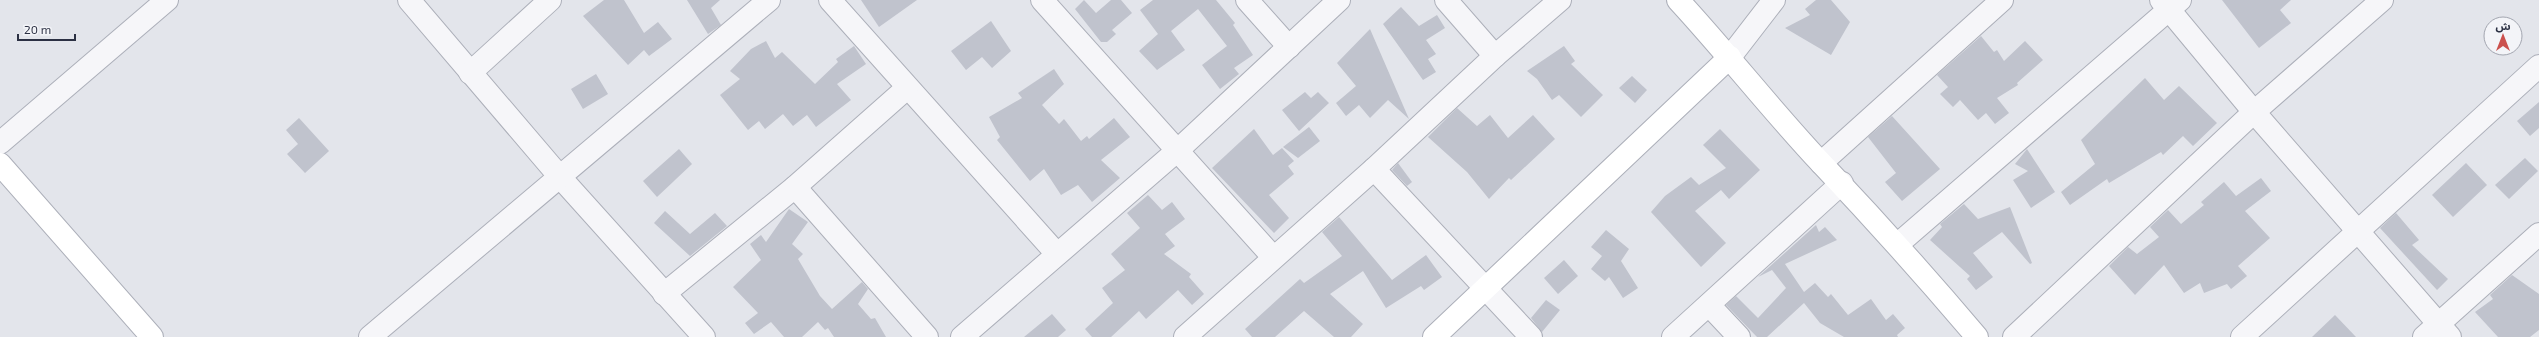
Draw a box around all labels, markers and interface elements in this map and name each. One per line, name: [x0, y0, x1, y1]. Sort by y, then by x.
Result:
scale bar: [18, 16, 75, 42]
north arrow: [2483, 16, 2523, 56]
text: ش: [2495, 19, 2511, 33]
text: 20 m: [24, 22, 51, 36]

